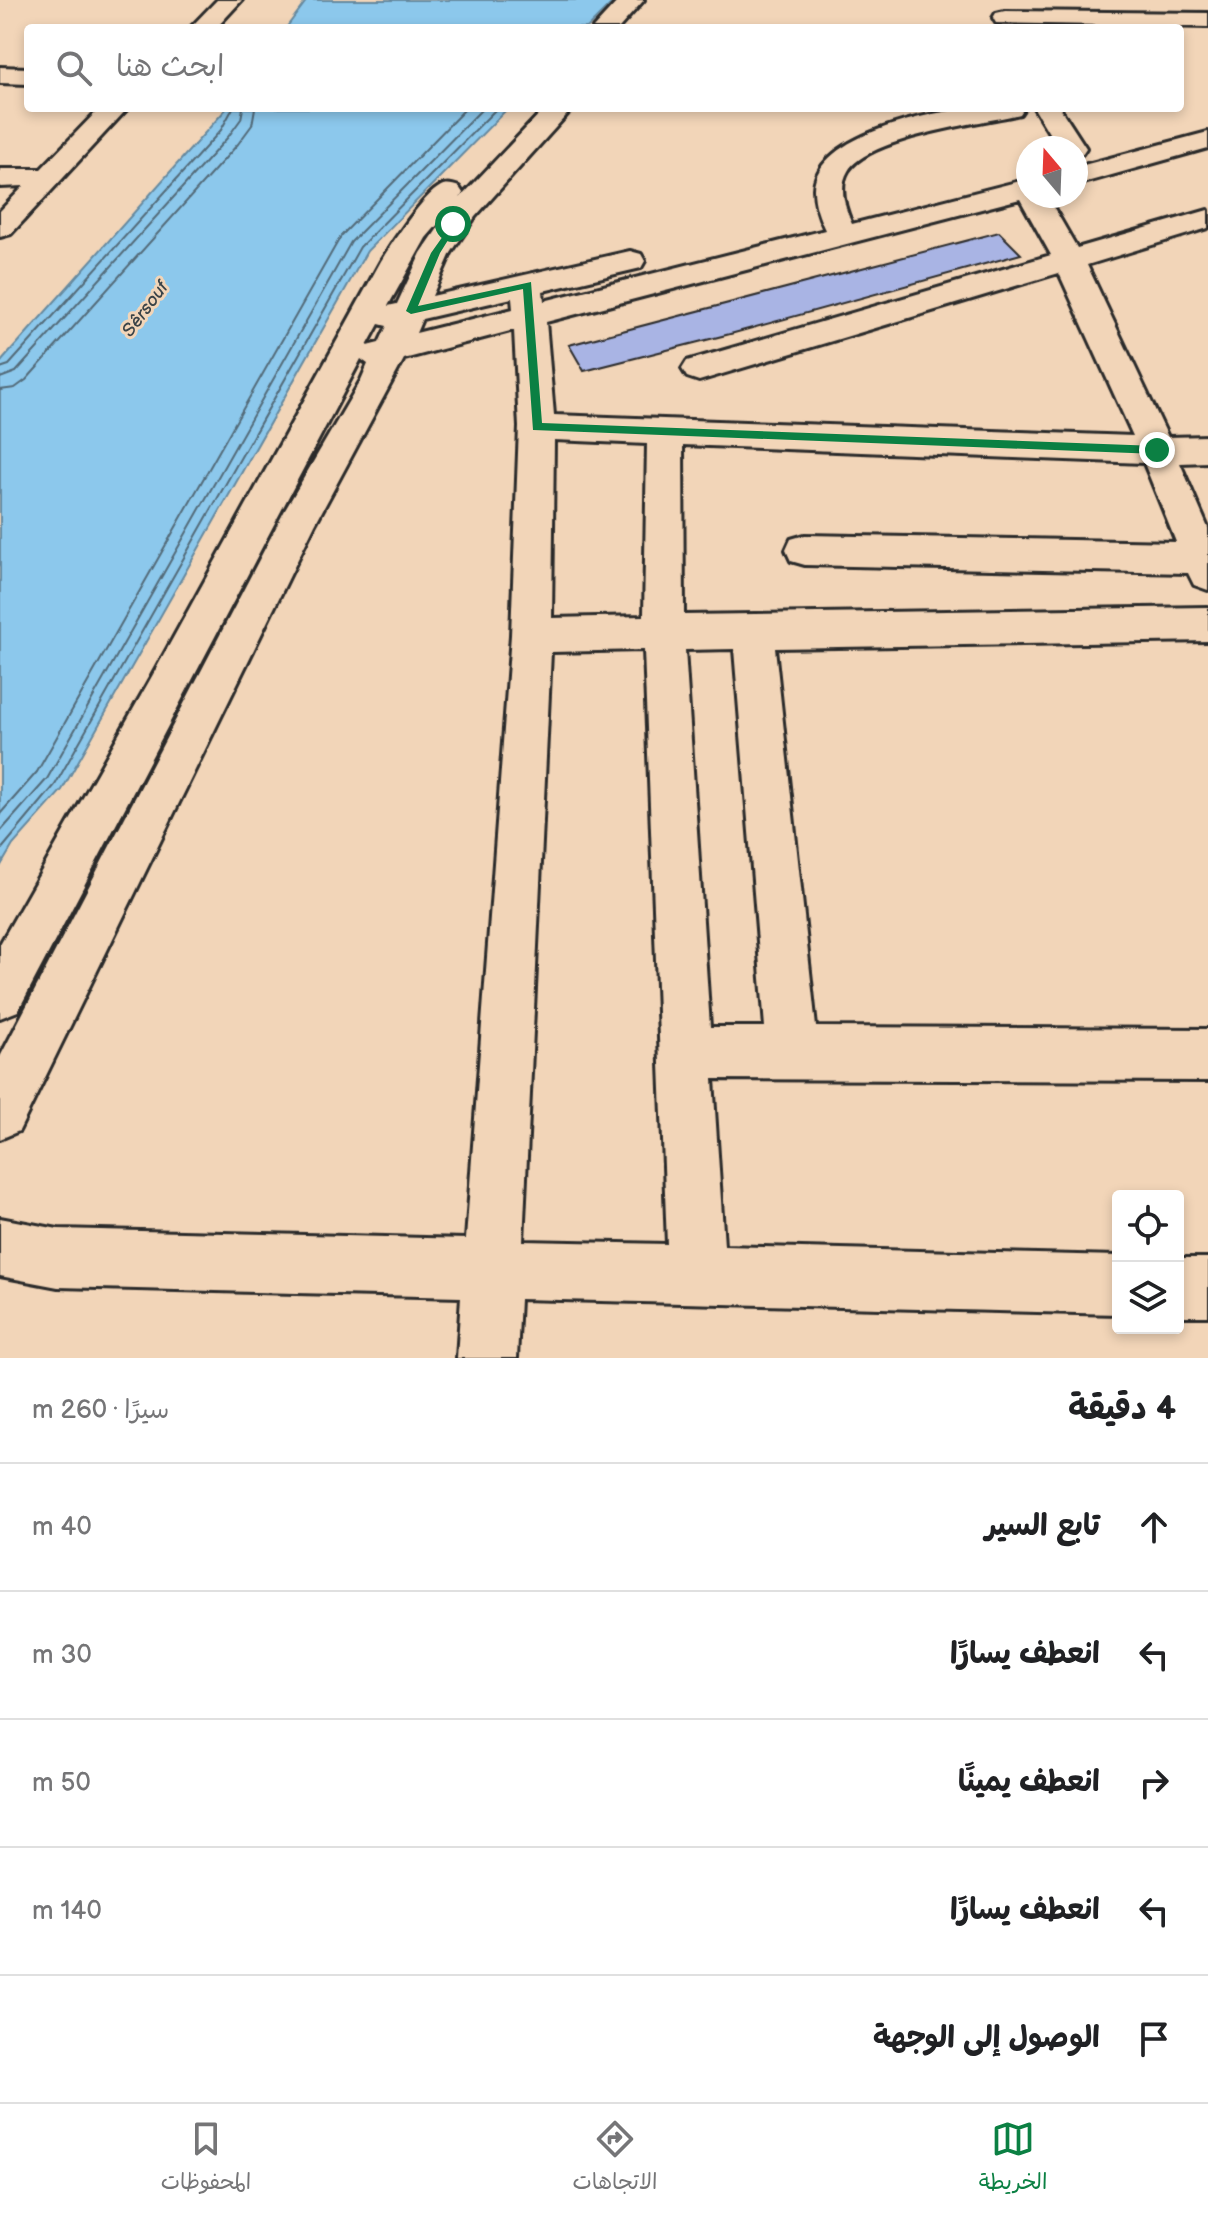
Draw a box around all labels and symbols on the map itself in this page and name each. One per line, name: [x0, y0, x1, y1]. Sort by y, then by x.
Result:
north arrow: [1016, 136, 1088, 208]
route start: [435, 206, 471, 242]
water label: Sêrsouf: [118, 276, 174, 341]
route end: [1139, 432, 1175, 468]

